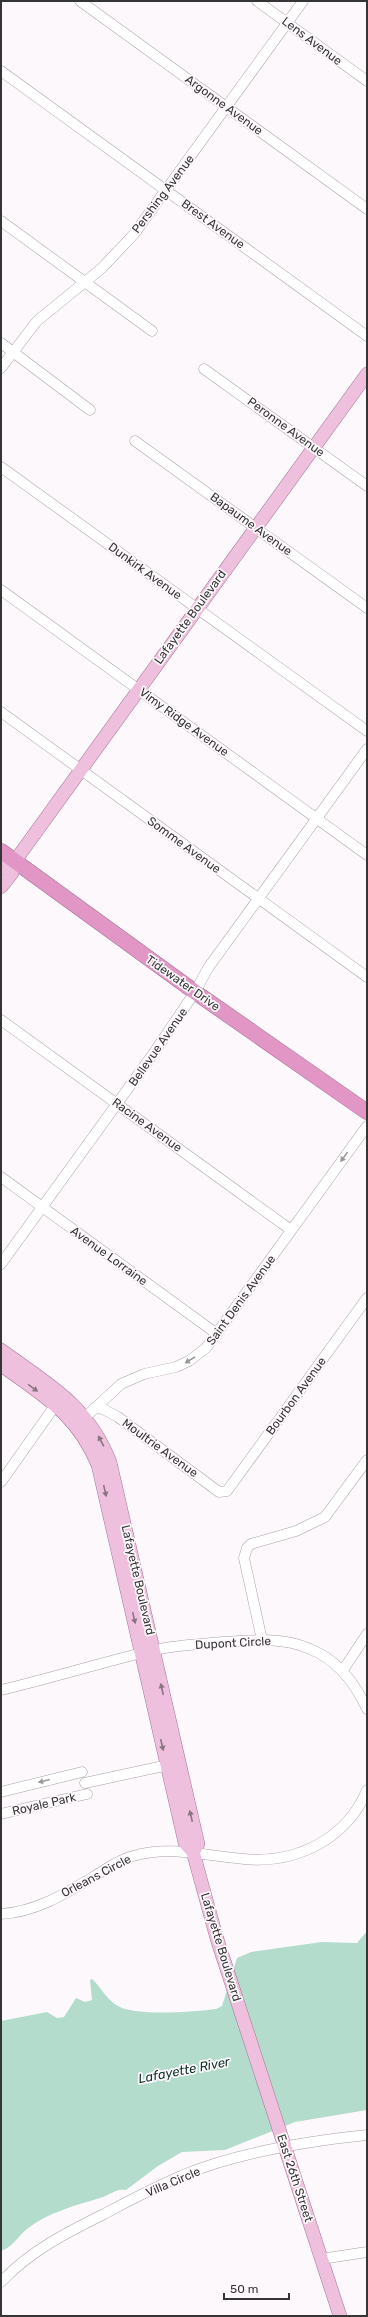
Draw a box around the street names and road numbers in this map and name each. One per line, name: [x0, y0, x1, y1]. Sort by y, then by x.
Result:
street label: Lens Avenue: [279, 14, 345, 68]
street label: Argonne Avenue: [182, 72, 266, 138]
street label: Pershing Avenue: [129, 152, 197, 236]
street label: Brest Avenue: [179, 196, 248, 252]
street label: Peronne Avenue: [245, 394, 327, 460]
street label: Bapaume Avenue: [207, 490, 295, 559]
street label: Dunkirk Avenue: [106, 540, 185, 602]
street label: Lafayette Boulevard: [151, 567, 229, 667]
street label: Vimy Ridge Avenue: [137, 685, 232, 759]
street label: Somme Avenue: [145, 814, 224, 876]
street label: Tidewater Drive: [143, 952, 223, 1014]
street label: Bellevue Avenue: [126, 1005, 190, 1089]
street label: Racine Avenue: [109, 1095, 185, 1155]
street label: Avenue Lorraine: [68, 1224, 150, 1289]
street label: Saint Denis Avenue: [204, 1252, 278, 1348]
street label: Bourbon Avenue: [263, 1354, 329, 1438]
street label: Moultrie Avenue: [119, 1416, 201, 1480]
street label: Lafayette Boulevard: [119, 1524, 157, 1636]
street label: Dupont Circle: [195, 1634, 272, 1652]
street label: Royale Park: [11, 1790, 78, 1818]
street label: Orleans Circle: [59, 1852, 133, 1900]
street label: Lafayette Boulevard: [198, 1891, 244, 2003]
street label: East 26th Street: [274, 2132, 316, 2224]
street label: Villa Circle: [144, 2164, 203, 2200]

